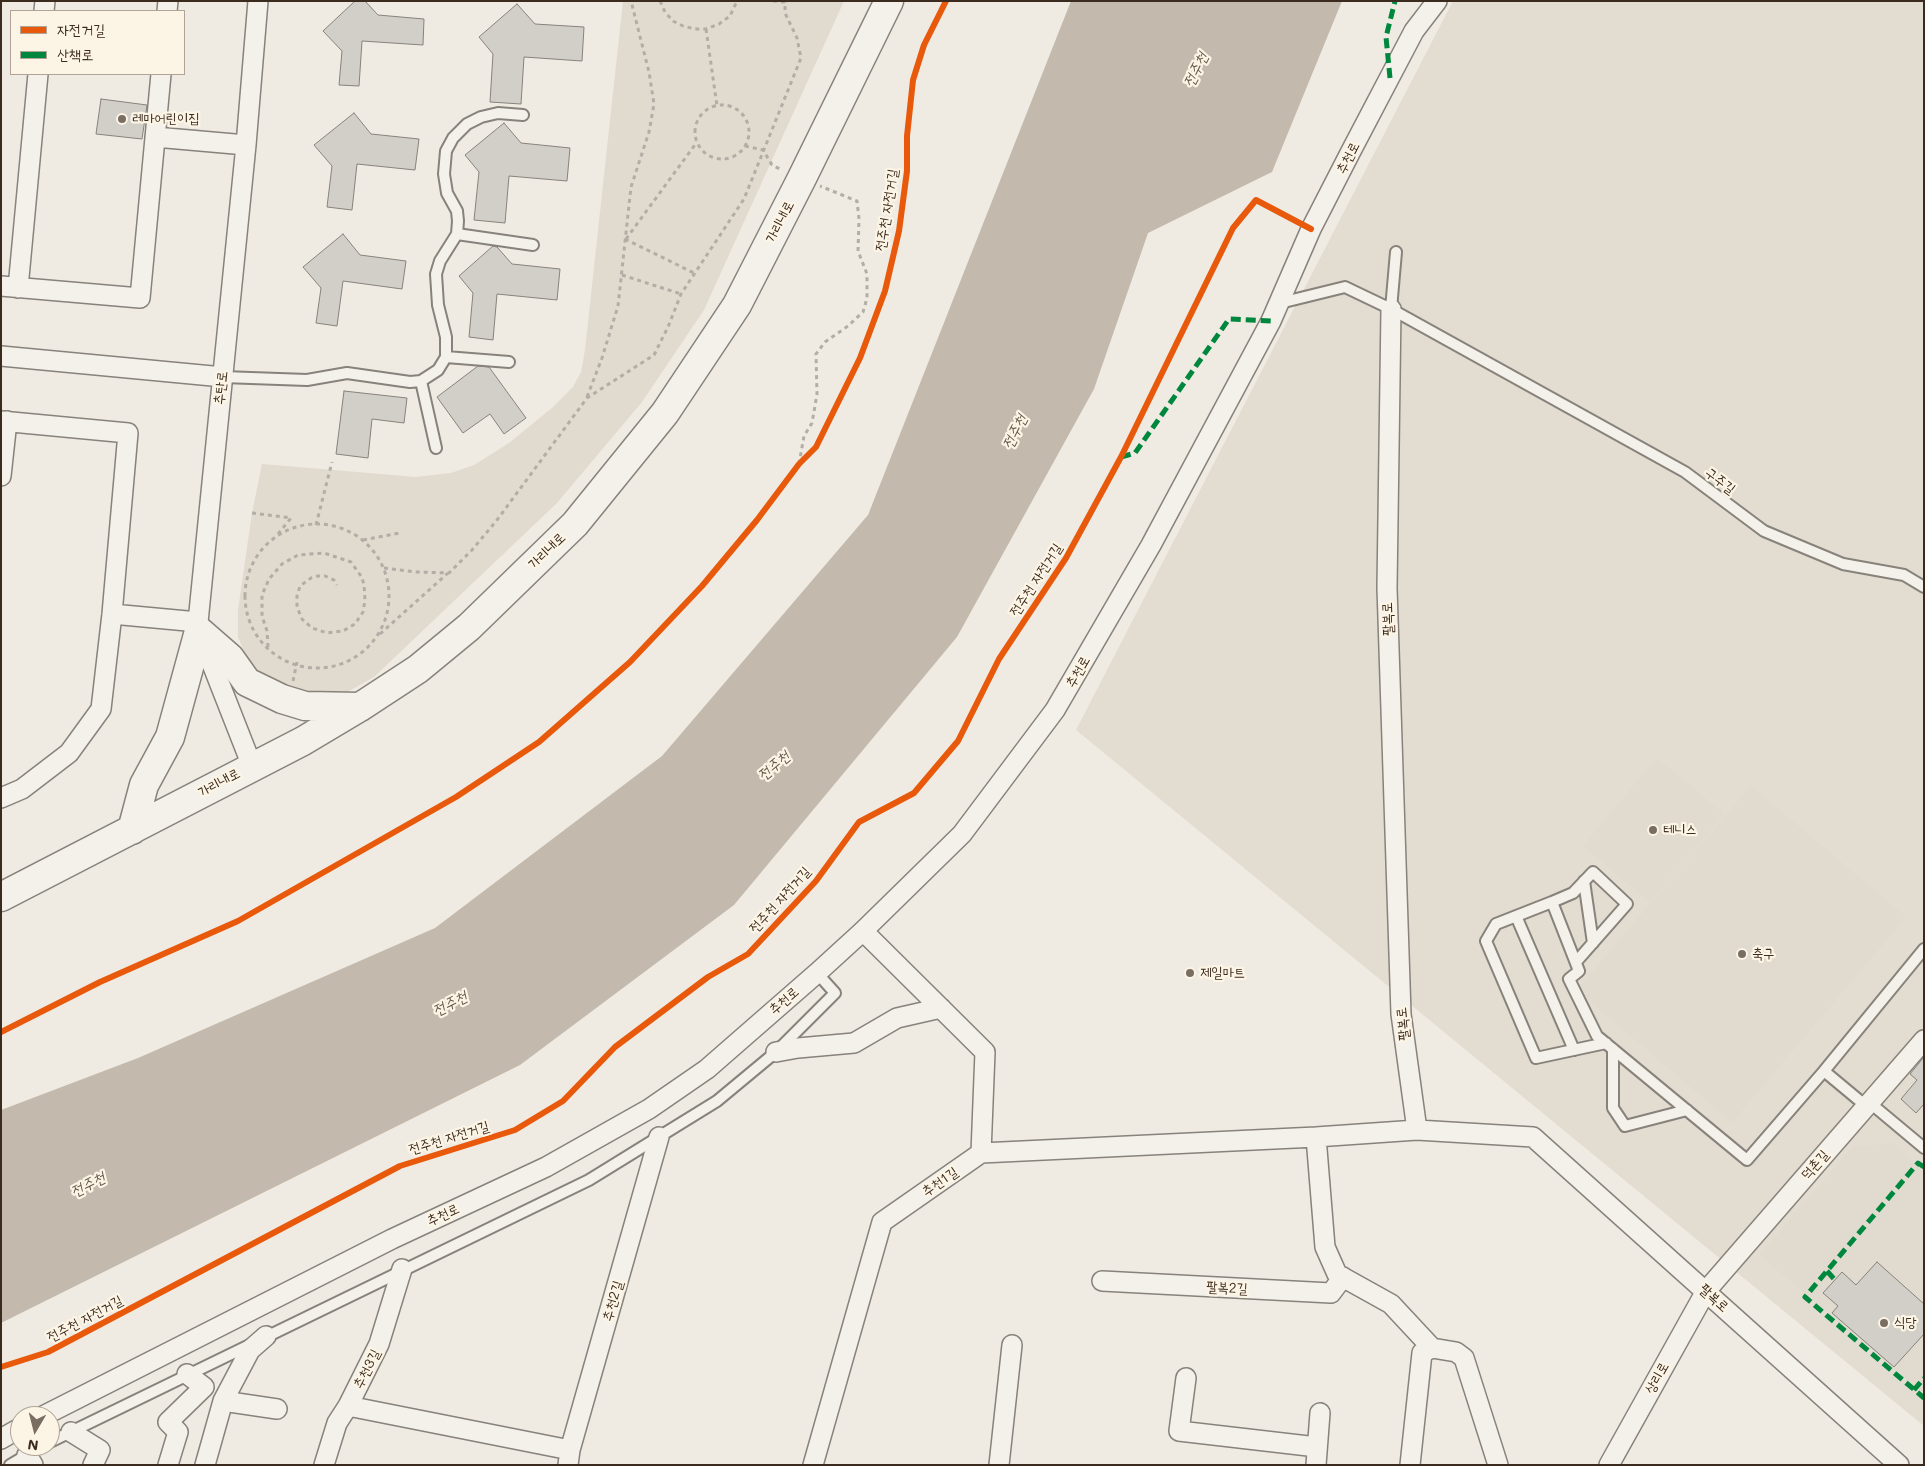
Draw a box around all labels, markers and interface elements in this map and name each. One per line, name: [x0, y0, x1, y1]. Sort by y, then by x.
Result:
legend: [10, 10, 185, 75]
text: 자전거길: [57, 19, 105, 39]
text: 산책로: [57, 44, 93, 64]
water label: 전주천: [1180, 50, 1212, 90]
place label: 레마어린이집: [132, 111, 200, 127]
marker: 레마어린이집: [116, 113, 128, 125]
street label: 추천로: [1333, 139, 1363, 177]
street label: 전주천 자전거길: [872, 168, 902, 252]
street label: 가리내로: [762, 198, 798, 246]
street label: 추탄로: [211, 370, 231, 406]
water label: 전주천: [999, 412, 1031, 452]
street label: 구주길: [1701, 464, 1739, 498]
street label: 가리내로: [525, 529, 569, 573]
street label: 전주천 자전거길: [1006, 540, 1066, 620]
street label: 팔복로: [1379, 602, 1397, 636]
street label: 추천로: [1062, 653, 1094, 691]
water label: 전주천: [754, 747, 794, 785]
street label: 가리내로: [195, 765, 243, 801]
place label: 테니스: [1663, 822, 1697, 838]
marker: 테니스: [1647, 824, 1659, 836]
street label: 전주천 자전거길: [746, 863, 814, 937]
place label: 축구: [1752, 946, 1775, 962]
marker: 축구: [1736, 948, 1748, 960]
place label: 제일마트: [1200, 965, 1245, 981]
marker: 제일마트: [1184, 967, 1196, 979]
street label: 추천로: [766, 984, 802, 1018]
water label: 전주천: [430, 988, 470, 1020]
street label: 팔복로: [1393, 1006, 1413, 1042]
street label: 전주천 자전거길: [407, 1118, 491, 1158]
street label: 덕촌길: [1798, 1147, 1832, 1183]
street label: 추천1길: [919, 1164, 961, 1200]
water label: 전주천: [68, 1169, 108, 1201]
street label: 추천로: [424, 1200, 462, 1230]
street label: 추천2길: [599, 1279, 627, 1323]
street label: 팔복2길: [1206, 1279, 1248, 1297]
street label: 팔복로: [1696, 1280, 1732, 1316]
street label: 전주천 자전거길: [44, 1292, 126, 1346]
place label: 식당: [1894, 1315, 1917, 1331]
marker: 식당: [1878, 1317, 1890, 1329]
street label: 추천3길: [350, 1346, 384, 1392]
street label: 상리로: [1641, 1359, 1673, 1397]
north arrow: [10, 1406, 60, 1456]
text: N: [26, 1435, 40, 1456]

